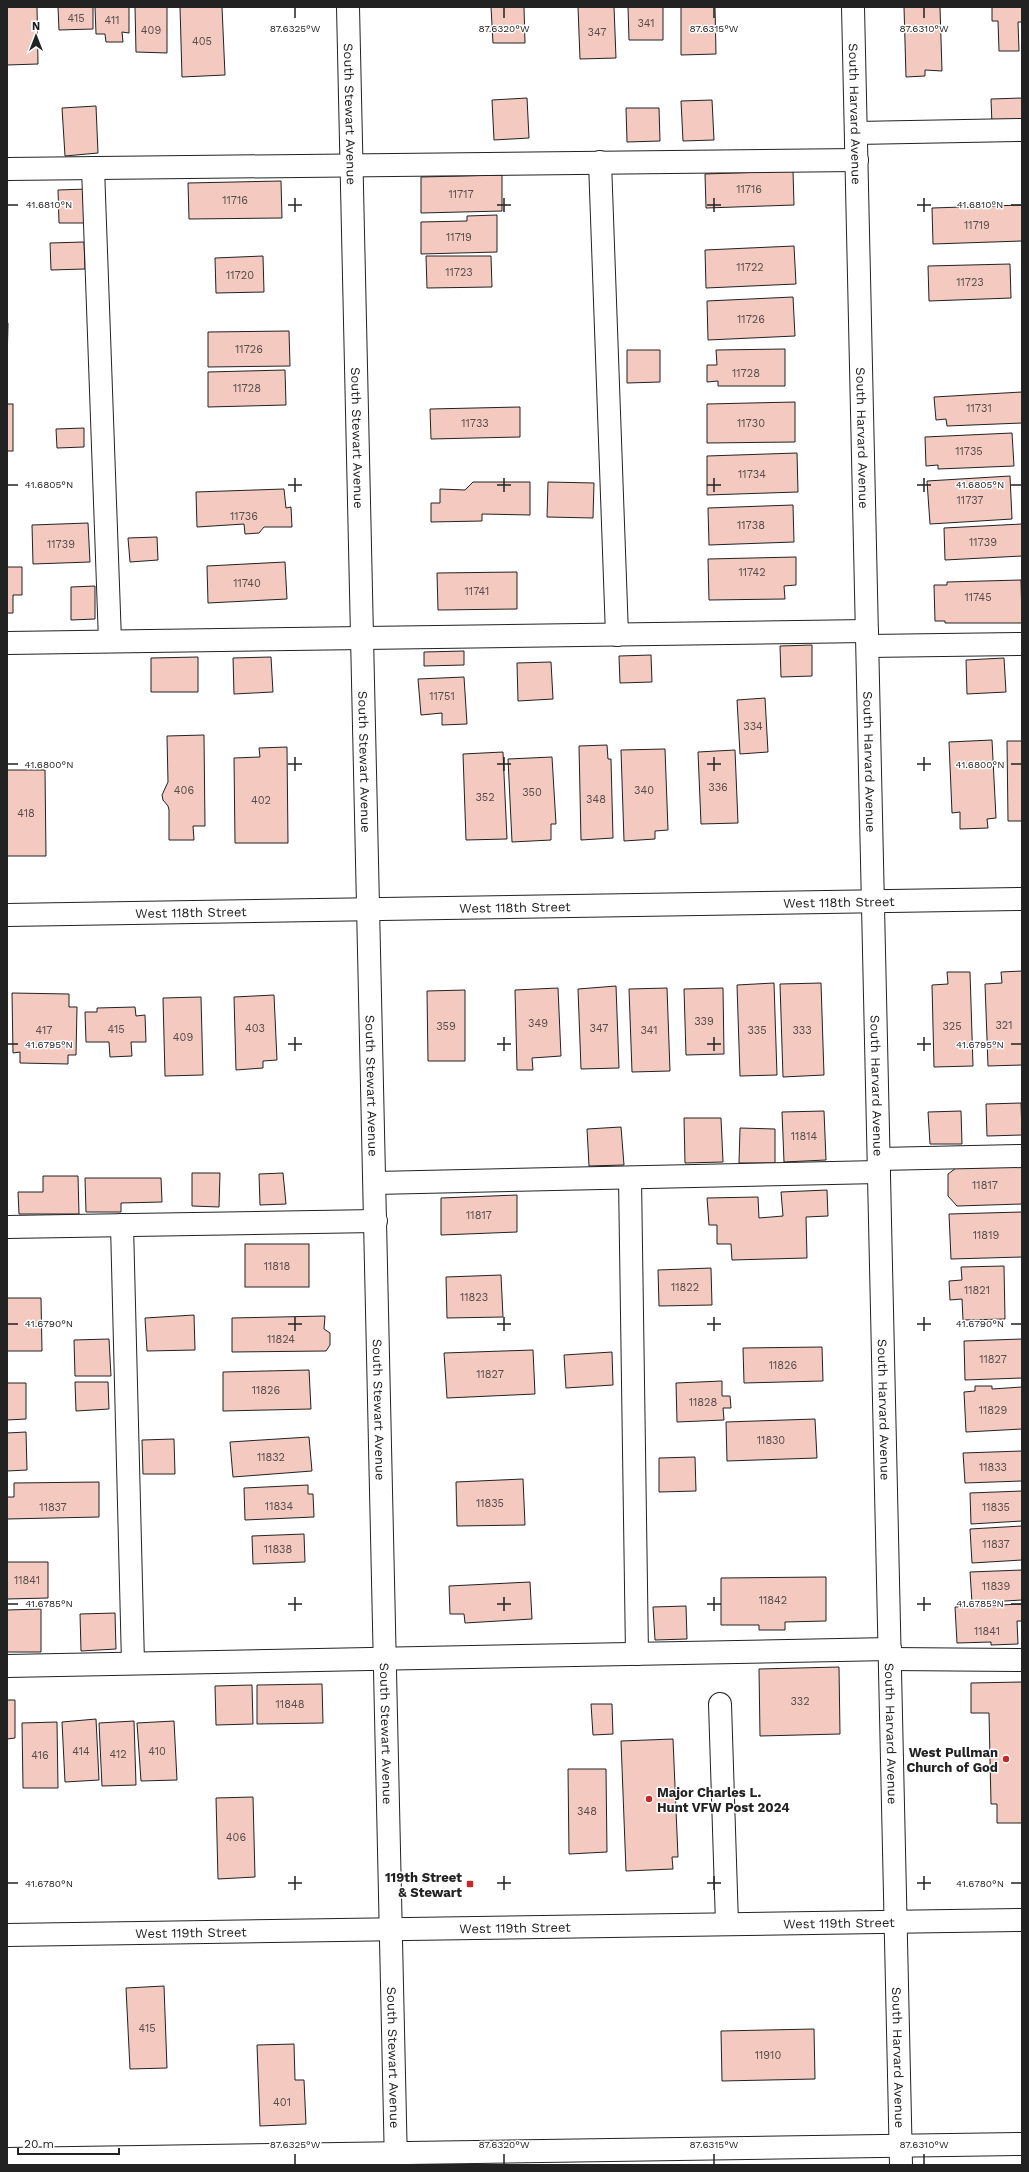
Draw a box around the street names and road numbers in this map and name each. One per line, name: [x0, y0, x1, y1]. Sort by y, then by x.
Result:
street label: South Stewart Avenue: [341, 43, 359, 185]
street label: South Harvard Avenue: [846, 43, 864, 185]
street label: South Stewart Avenue: [349, 367, 367, 509]
street label: South Harvard Avenue: [854, 367, 872, 509]
street label: South Stewart Avenue: [356, 691, 374, 833]
street label: South Harvard Avenue: [861, 691, 879, 833]
street label: West 118th Street: [783, 894, 895, 910]
street label: West 118th Street: [459, 899, 571, 915]
street label: West 118th Street: [135, 904, 247, 920]
street label: South Stewart Avenue: [363, 1015, 381, 1157]
street label: South Harvard Avenue: [868, 1015, 886, 1157]
street label: South Stewart Avenue: [370, 1339, 388, 1481]
street label: South Harvard Avenue: [875, 1339, 893, 1481]
street label: South Stewart Avenue: [377, 1663, 395, 1805]
street label: South Harvard Avenue: [882, 1663, 900, 1804]
street label: West 119th Street: [783, 1914, 895, 1931]
street label: West 119th Street: [459, 1919, 571, 1936]
street label: West 119th Street: [135, 1924, 247, 1941]
street label: South Stewart Avenue: [385, 1986, 403, 2129]
street label: South Harvard Avenue: [890, 1987, 908, 2128]

